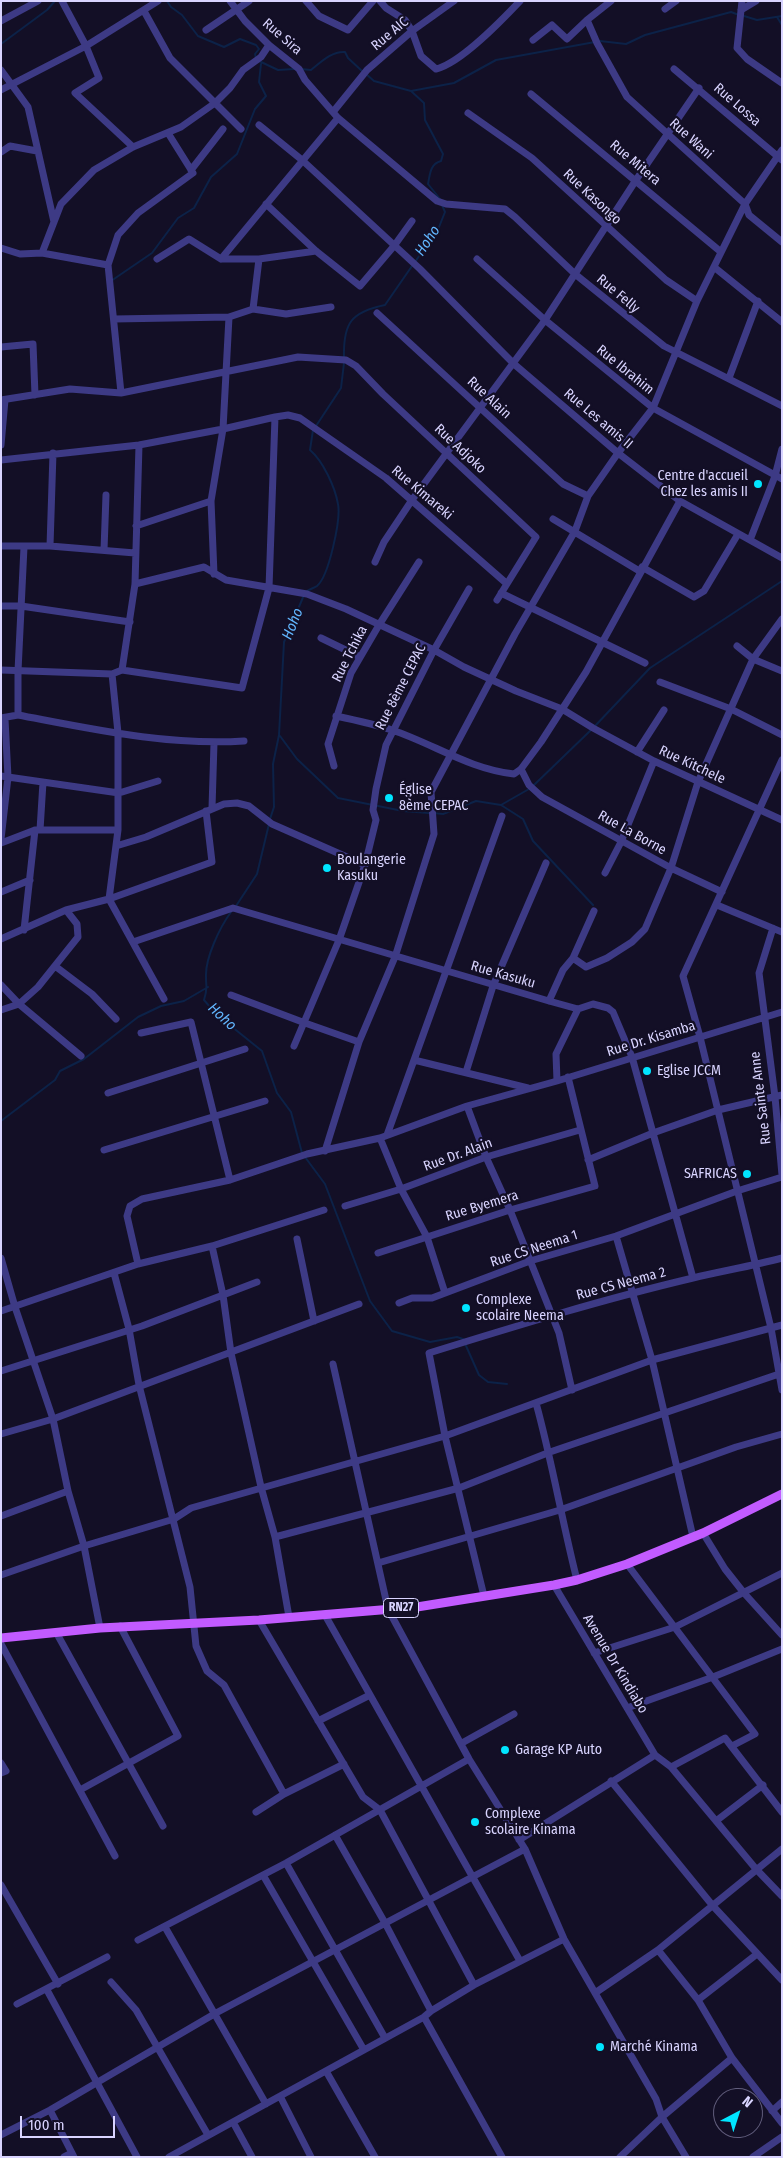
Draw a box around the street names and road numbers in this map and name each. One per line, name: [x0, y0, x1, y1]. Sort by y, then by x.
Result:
street label: Rue AIC: [368, 14, 412, 54]
street label: Rue Sira: [259, 15, 305, 59]
street label: Rue Lossa: [710, 80, 764, 130]
street label: Rue Wani: [666, 115, 716, 163]
street label: Rue Mitera: [606, 137, 664, 189]
street label: Rue Kasongo: [559, 166, 625, 228]
street label: Rue Felly: [593, 271, 643, 317]
street label: Rue Ibrahim: [593, 342, 657, 398]
street label: Rue Alain: [464, 373, 514, 423]
street label: Rue Les amis II: [560, 385, 636, 453]
street label: Rue Adjoko: [431, 421, 489, 477]
street label: Rue Kimareki: [388, 462, 456, 524]
street label: Rue Tchika: [329, 623, 371, 685]
street label: Rue 8ème CEPAC: [372, 641, 430, 733]
street label: Rue Kitchele: [656, 742, 728, 788]
street label: Rue La Borne: [595, 807, 669, 859]
street label: Rue Kasuku: [469, 958, 537, 992]
street label: Rue Dr. Kisamba: [605, 1018, 697, 1060]
street label: Rue Sainte Anne: [747, 1051, 775, 1145]
street label: Rue Dr. Alain: [421, 1135, 495, 1175]
street label: Rue Byemera: [444, 1187, 520, 1225]
street label: Rue CS Neema 1: [488, 1227, 580, 1271]
street label: Rue CS Neema 2: [574, 1264, 668, 1304]
road number: RN27: [384, 1599, 418, 1618]
street label: Avenue Dr Kindiabo: [579, 1611, 651, 1717]

